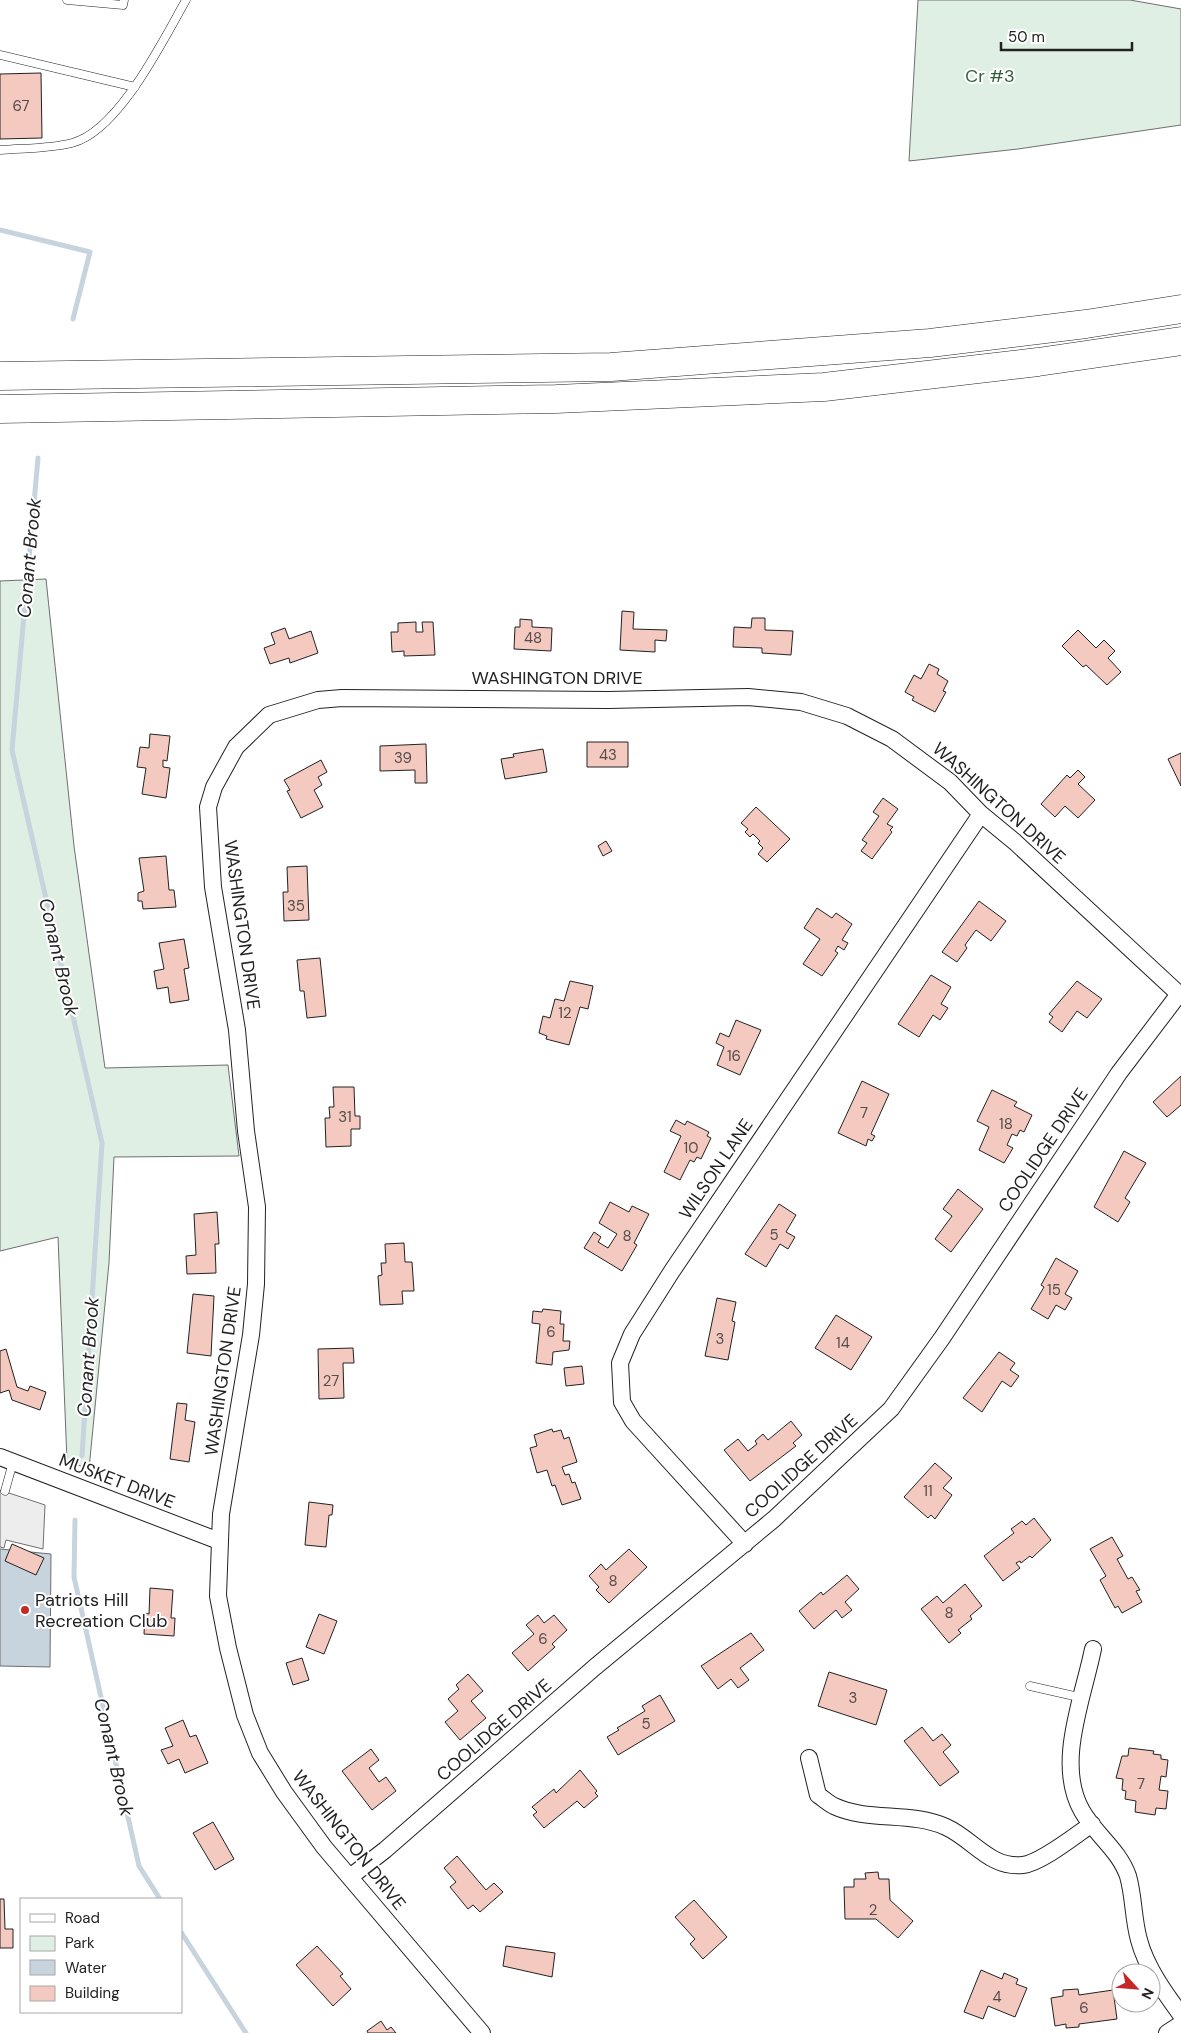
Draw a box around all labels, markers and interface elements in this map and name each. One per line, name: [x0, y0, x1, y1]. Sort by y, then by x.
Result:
scale bar: [1001, 20, 1132, 52]
text: 50 m: [1008, 27, 1045, 47]
park label: Cr #3: [965, 64, 1015, 88]
house number: 67: [12, 96, 30, 116]
water label: Conant Brook: [11, 497, 47, 619]
house number: 48: [524, 628, 542, 648]
street label: WASHINGTON DRIVE: [471, 666, 643, 690]
street label: WASHINGTON DRIVE: [927, 737, 1071, 869]
house number: 43: [599, 745, 617, 765]
house number: 39: [394, 748, 412, 768]
street label: WASHINGTON DRIVE: [218, 839, 266, 1011]
water label: Conant Brook: [33, 895, 85, 1019]
house number: 35: [287, 896, 305, 916]
house number: 12: [558, 1003, 572, 1023]
house number: 16: [727, 1046, 741, 1066]
street label: COOLIDGE DRIVE: [993, 1083, 1093, 1217]
house number: 7: [860, 1103, 868, 1123]
house number: 31: [338, 1107, 352, 1127]
street label: WILSON LANE: [674, 1114, 758, 1224]
house number: 18: [999, 1114, 1013, 1134]
house number: 10: [684, 1138, 698, 1158]
house number: 5: [769, 1225, 779, 1245]
house number: 8: [622, 1226, 632, 1246]
house number: 15: [1047, 1280, 1061, 1300]
street label: WASHINGTON DRIVE: [199, 1285, 247, 1457]
water label: Conant Brook: [71, 1296, 105, 1418]
house number: 6: [546, 1322, 556, 1342]
house number: 3: [716, 1329, 724, 1349]
house number: 14: [836, 1333, 850, 1353]
house number: 27: [323, 1371, 339, 1391]
street label: COOLIDGE DRIVE: [739, 1409, 863, 1523]
street label: MUSKET DRIVE: [56, 1448, 178, 1514]
house number: 11: [923, 1481, 933, 1501]
house number: 8: [608, 1571, 618, 1591]
place label: Patriots Hill Recreation Club: [35, 1588, 167, 1633]
house number: 8: [944, 1603, 954, 1623]
marker: Patriots Hill Recreation Club: [19, 1604, 31, 1616]
house number: 6: [538, 1629, 548, 1649]
street label: COOLIDGE DRIVE: [431, 1673, 557, 1787]
house number: 3: [849, 1688, 857, 1708]
water label: Conant Brook: [88, 1695, 140, 1819]
house number: 5: [641, 1714, 651, 1734]
street label: WASHINGTON DRIVE: [287, 1765, 411, 1915]
house number: 7: [1137, 1774, 1145, 1794]
legend: [20, 1898, 182, 2013]
house number: 2: [869, 1900, 877, 1920]
text: Road: [65, 1908, 100, 1928]
text: Park: [65, 1933, 95, 1953]
text: Water: [65, 1958, 107, 1978]
north arrow: [1111, 1963, 1161, 2013]
text: Building: [65, 1983, 120, 2003]
text: N: [1137, 1985, 1158, 2002]
house number: 4: [992, 1987, 1002, 2007]
house number: 6: [1079, 1998, 1089, 2018]

